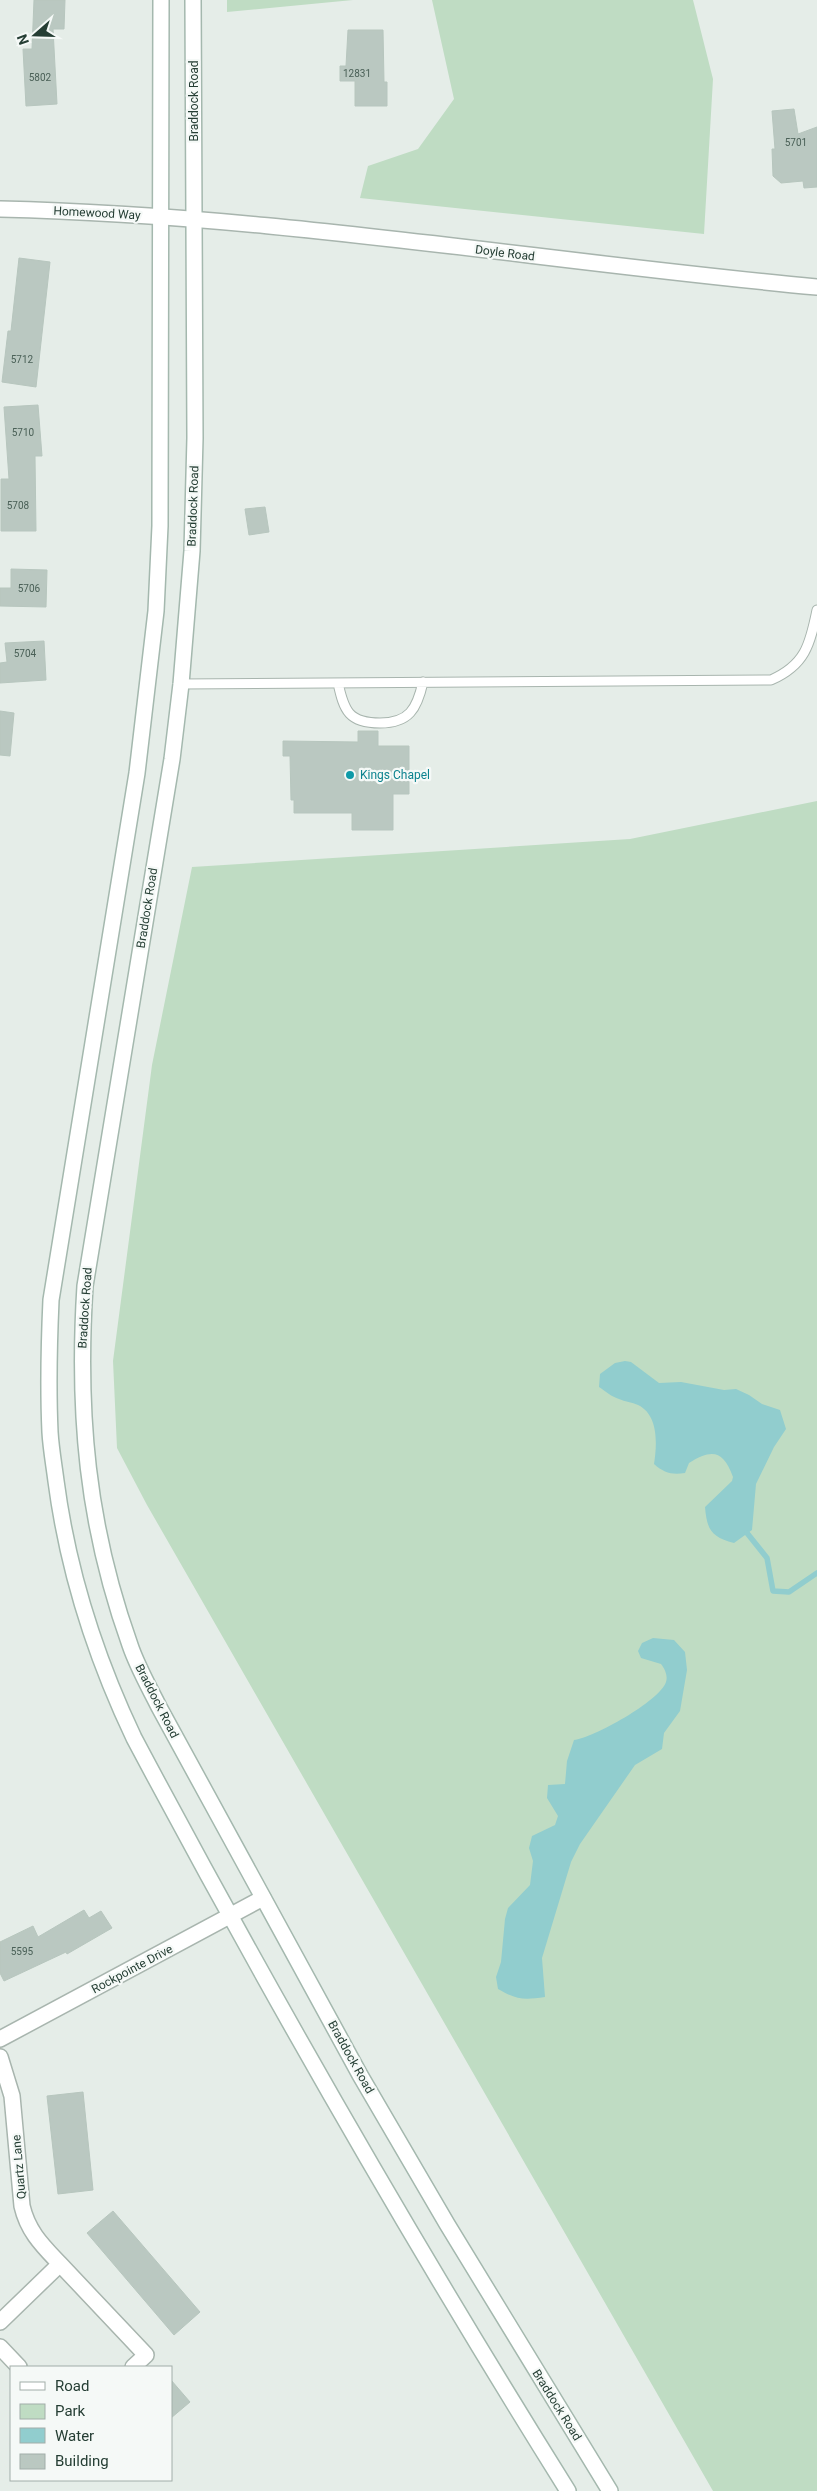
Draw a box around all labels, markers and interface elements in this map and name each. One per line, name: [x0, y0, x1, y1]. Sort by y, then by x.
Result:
north arrow: [10, 10, 60, 60]
text: N: [14, 32, 32, 47]
street label: Braddock Road: [187, 60, 201, 142]
house number: 12831: [343, 68, 371, 79]
house number: 5802: [29, 72, 52, 83]
house number: 5701: [785, 137, 807, 148]
street label: Homewood Way: [53, 204, 141, 222]
street label: Doyle Road: [474, 242, 536, 264]
house number: 5712: [11, 354, 34, 365]
house number: 5710: [12, 427, 35, 438]
street label: Braddock Road: [185, 465, 201, 547]
house number: 5708: [7, 500, 30, 511]
house number: 5706: [18, 583, 41, 594]
house number: 5704: [14, 648, 37, 659]
place label: Kings Chapel: [360, 768, 430, 782]
marker: Kings Chapel: [344, 769, 356, 781]
street label: Braddock Road: [134, 867, 160, 949]
street label: Braddock Road: [75, 1267, 95, 1349]
street label: Braddock Road: [132, 1662, 182, 1740]
street label: Rockpointe Drive: [89, 1942, 175, 1996]
house number: 5595: [11, 1946, 34, 1957]
street label: Braddock Road: [325, 2018, 377, 2096]
street label: Quartz Lane: [9, 2134, 29, 2200]
legend: [10, 2366, 172, 2481]
street label: Braddock Road: [530, 2367, 584, 2443]
text: Road: [55, 2377, 89, 2395]
text: Park: [55, 2402, 86, 2420]
text: Water: [55, 2427, 94, 2445]
text: Building: [55, 2452, 109, 2470]

